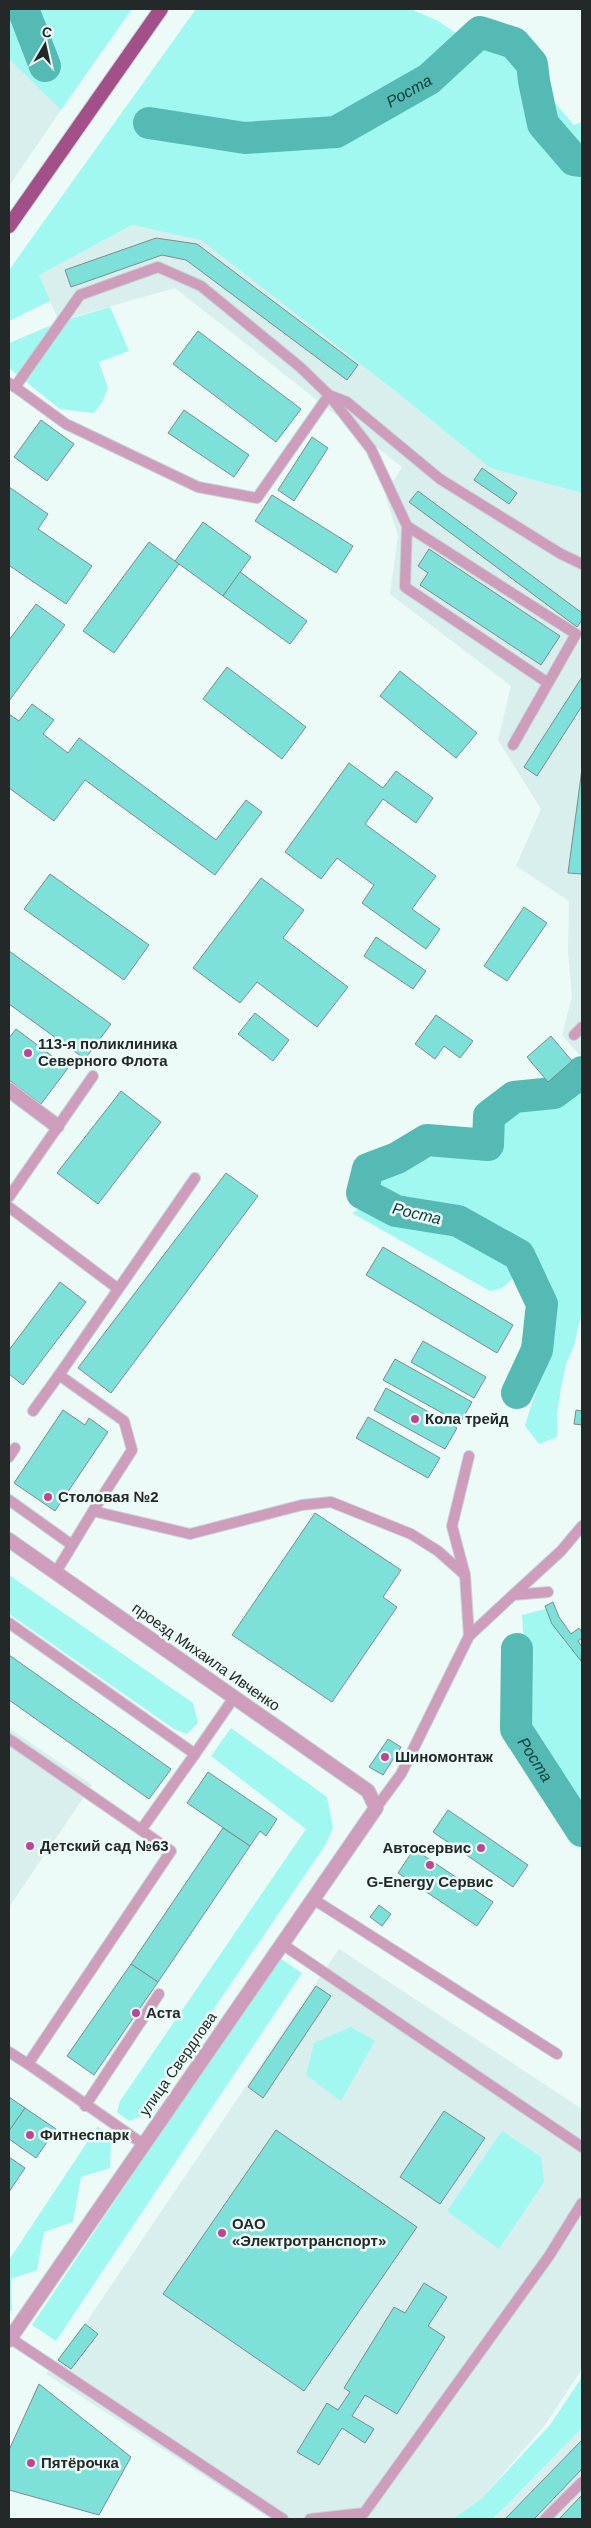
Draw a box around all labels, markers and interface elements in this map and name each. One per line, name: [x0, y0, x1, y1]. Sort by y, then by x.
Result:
north arrow: [20, 20, 70, 70]
text: С: [41, 23, 53, 41]
water label: Роста: [383, 71, 435, 111]
place label: 113-я поликлиника Северного Флота: [38, 1035, 178, 1069]
marker: 113-я поликлиника Северного Флота: [22, 1047, 34, 1059]
water label: Роста: [391, 1200, 443, 1227]
place label: Кола трейд: [425, 1410, 509, 1427]
marker: Кола трейд: [409, 1413, 421, 1425]
place label: Столовая №2: [58, 1488, 159, 1505]
marker: Столовая №2: [42, 1491, 54, 1503]
street label: проезд Михаила Ивченко: [129, 1599, 283, 1714]
water label: Роста: [515, 1734, 556, 1785]
place label: Шиномонтаж: [395, 1748, 493, 1765]
marker: Шиномонтаж: [379, 1751, 391, 1763]
place label: Детский сад №63: [40, 1837, 169, 1854]
place label: Автосервис: [382, 1839, 471, 1856]
marker: Детский сад №63: [24, 1840, 36, 1852]
marker: Автосервис: [475, 1842, 487, 1854]
marker: G-Energy Сервис: [424, 1859, 436, 1871]
place label: G-Energy Сервис: [367, 1873, 493, 1890]
place label: Аста: [146, 2004, 181, 2021]
marker: Аста: [130, 2007, 142, 2019]
street label: улица Свердлова: [135, 2008, 220, 2119]
place label: Фитнеспарк: [40, 2126, 129, 2143]
marker: Фитнеспарк: [24, 2129, 36, 2141]
place label: ОАО «Электротранспорт»: [232, 2215, 386, 2249]
marker: ОАО «Электротранспорт»: [216, 2227, 228, 2239]
place label: Пятёрочка: [41, 2454, 119, 2471]
marker: Пятёрочка: [25, 2457, 37, 2469]

